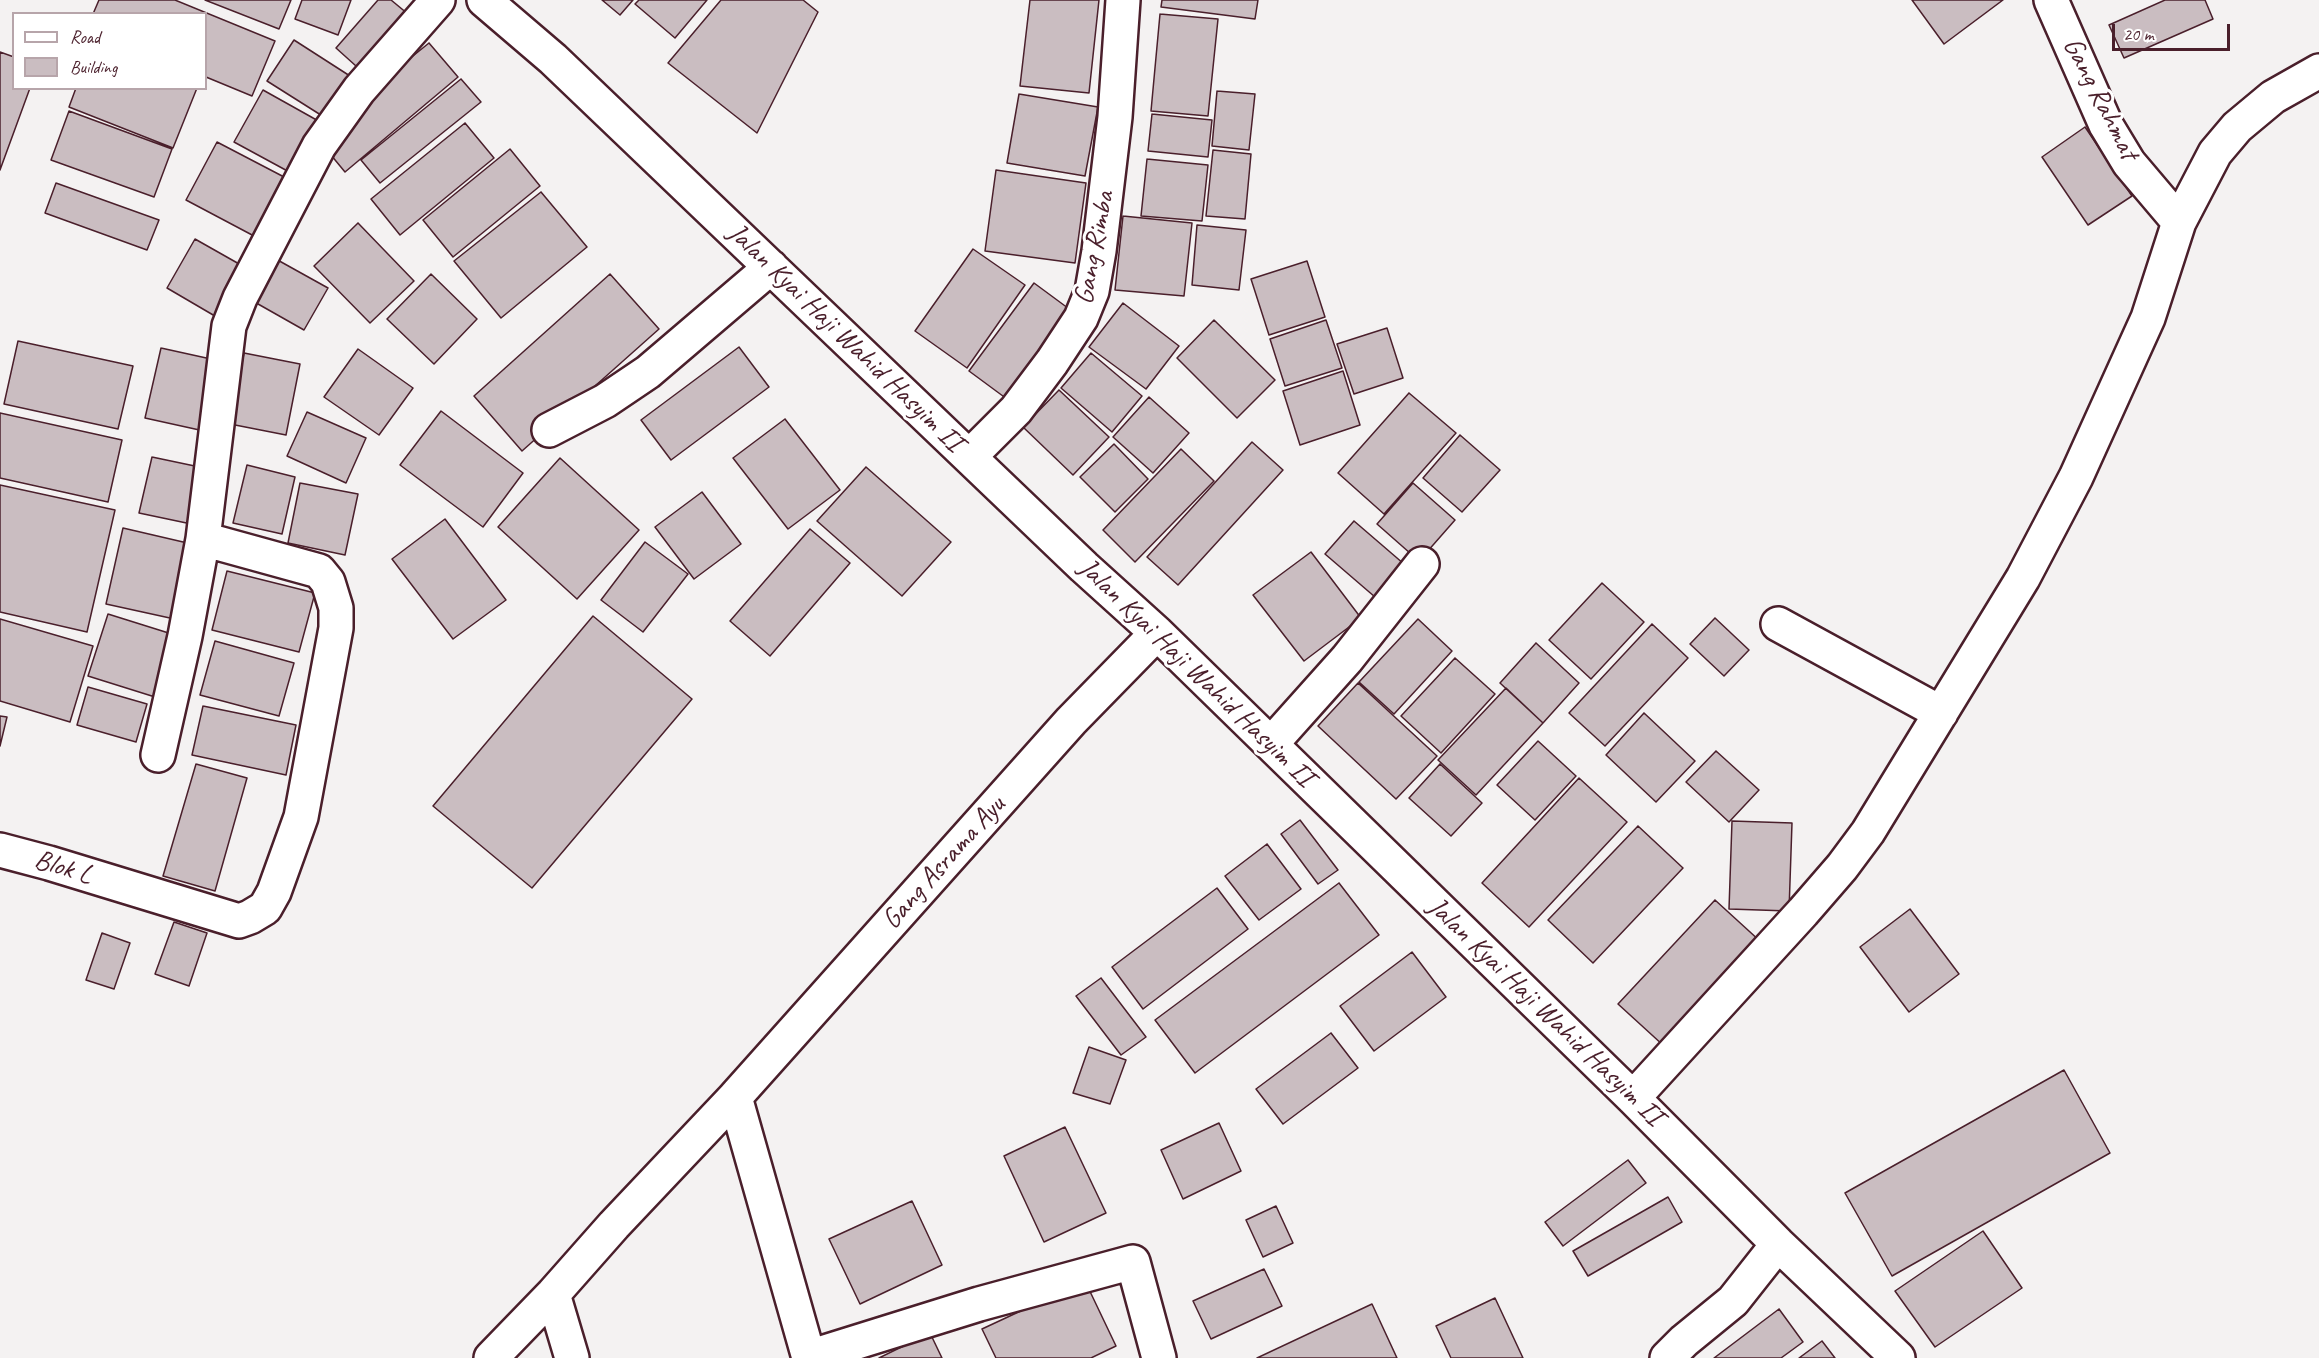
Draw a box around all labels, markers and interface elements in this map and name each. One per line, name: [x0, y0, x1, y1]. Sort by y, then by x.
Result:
legend: [12, 12, 207, 90]
scale bar: [2115, 12, 2234, 50]
text: 20 m: [2123, 23, 2154, 45]
text: Road: [70, 26, 100, 48]
street label: Gang Rahmat: [2055, 32, 2145, 166]
text: Building: [70, 56, 117, 78]
street label: Gang Rimba: [1068, 189, 1122, 307]
street label: Jalan Kyai Haji Wahid Hasyim II: [720, 217, 970, 459]
street label: Jalan Kyai Haji Wahid Hasyim II: [1071, 552, 1321, 794]
street label: Gang Asrama Ayu: [875, 789, 1013, 937]
street label: Blok L: [30, 843, 96, 893]
street label: Jalan Kyai Haji Wahid Hasyim II: [1420, 891, 1670, 1133]

